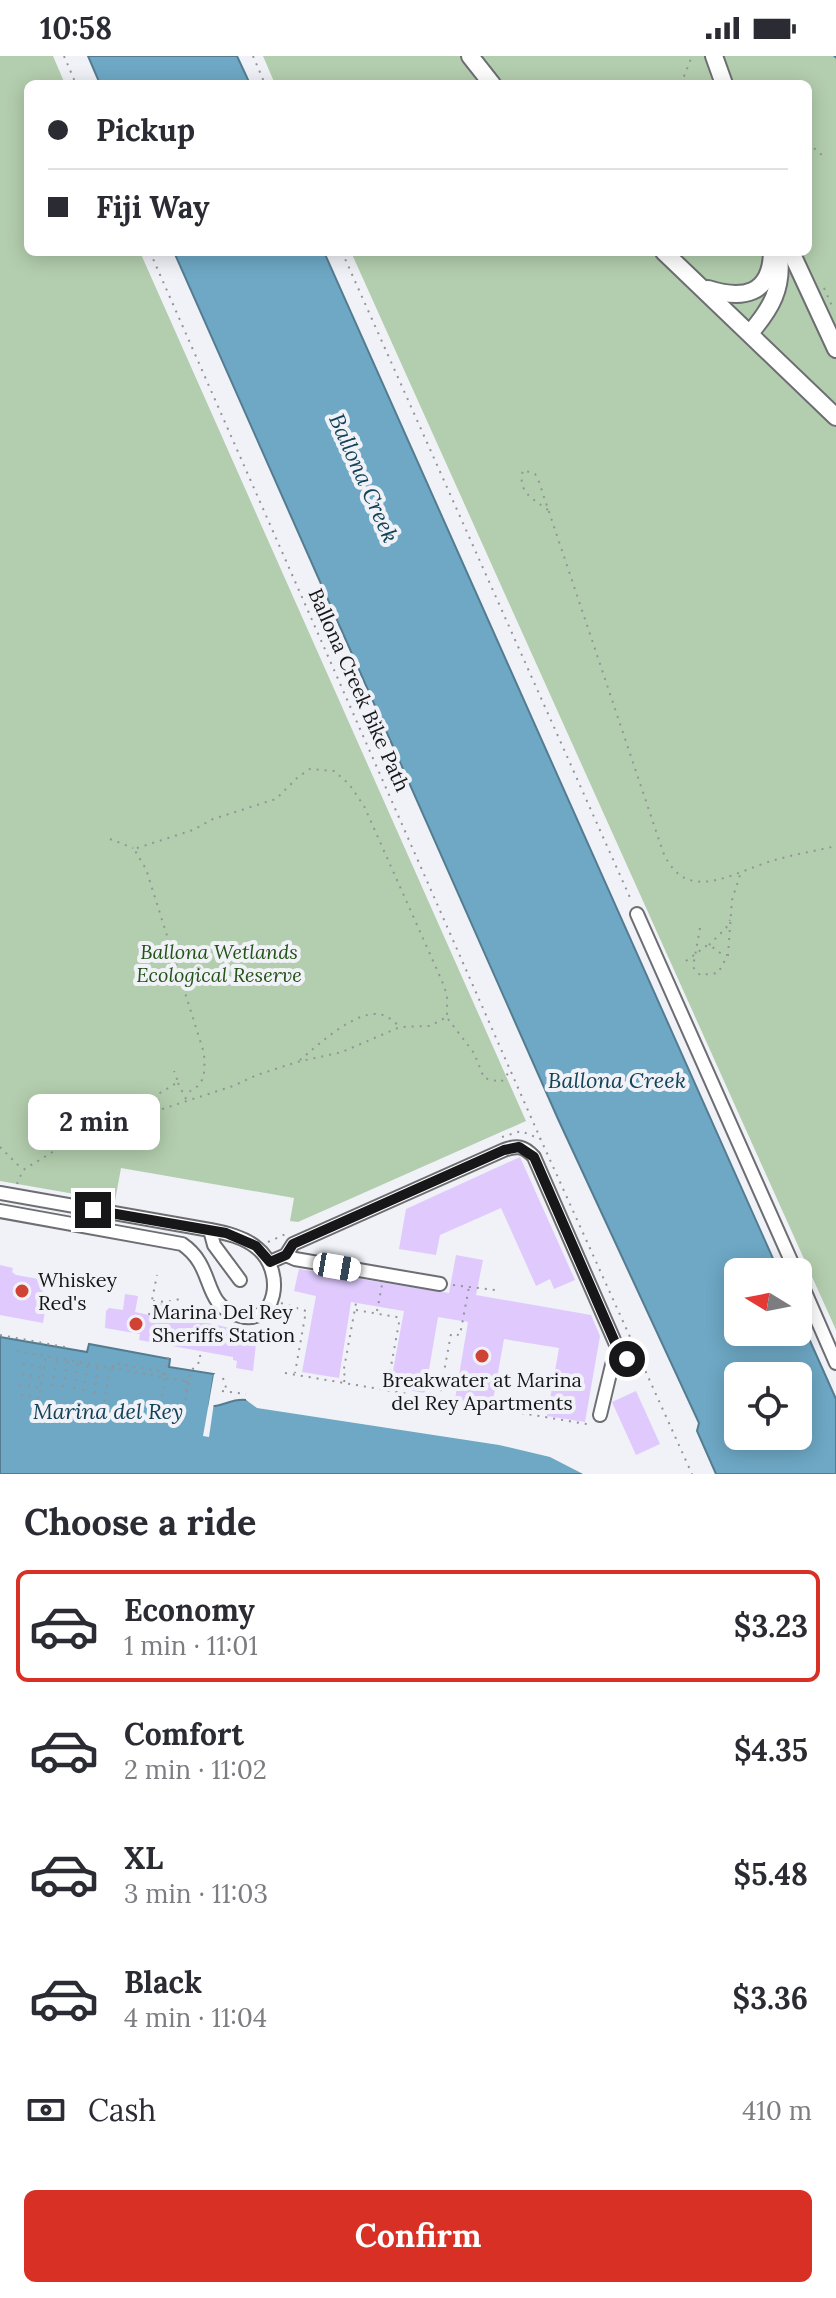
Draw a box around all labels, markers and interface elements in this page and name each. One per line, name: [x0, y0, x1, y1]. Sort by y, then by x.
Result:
text: 10:58: [40, 9, 112, 47]
text: Pickup: [96, 111, 195, 149]
text: Fiji Way: [96, 188, 210, 226]
water label: Ballona Creek: [323, 409, 405, 547]
street label: Ballona Creek Bike Path: [303, 584, 416, 795]
park label: Ballona Wetlands Ecological Reserve: [136, 939, 302, 987]
water label: Ballona Creek: [548, 1066, 686, 1094]
callout: 2 min: [27, 1094, 159, 1150]
text: 2 min: [59, 1105, 129, 1138]
route end: [75, 1192, 111, 1228]
car: [311, 1251, 363, 1283]
north arrow: [724, 1258, 812, 1346]
map controls: [724, 1258, 812, 1450]
place label: Whiskey Red's: [38, 1267, 118, 1315]
marker: Whiskey Red's: [13, 1282, 31, 1300]
place label: Marina Del Rey Sheriffs Station: [152, 1299, 295, 1347]
marker: Marina Del Rey Sheriffs Station: [127, 1315, 145, 1333]
route start: [609, 1341, 645, 1377]
marker: Breakwater at Marina del Rey Apartments: [473, 1347, 491, 1365]
button: locate: [724, 1362, 812, 1450]
place label: Breakwater at Marina del Rey Apartments: [382, 1367, 582, 1415]
water label: Marina del Rey: [33, 1397, 183, 1425]
text: Choose a ride: [24, 1499, 256, 1545]
icon: car: [28, 1590, 100, 1662]
text: Economy: [124, 1591, 255, 1629]
text: $3.23: [734, 1607, 808, 1645]
text: 1 min · 11:01: [124, 1629, 258, 1662]
icon: car: [28, 1714, 100, 1786]
text: Comfort: [124, 1715, 244, 1753]
text: $4.35: [734, 1731, 808, 1769]
text: 2 min · 11:02: [124, 1753, 267, 1786]
icon: car: [28, 1838, 100, 1910]
text: XL: [124, 1839, 163, 1877]
text: $5.48: [734, 1855, 808, 1893]
text: 3 min · 11:03: [124, 1877, 268, 1910]
icon: car: [28, 1962, 100, 2034]
text: Black: [124, 1963, 202, 2001]
text: $3.36: [733, 1979, 808, 2017]
text: 4 min · 11:04: [124, 2001, 267, 2034]
icon: cash: [24, 2088, 68, 2132]
text: Cash: [88, 2091, 156, 2129]
text: 410 m: [742, 2094, 812, 2127]
button: Confirm: [24, 2190, 812, 2282]

